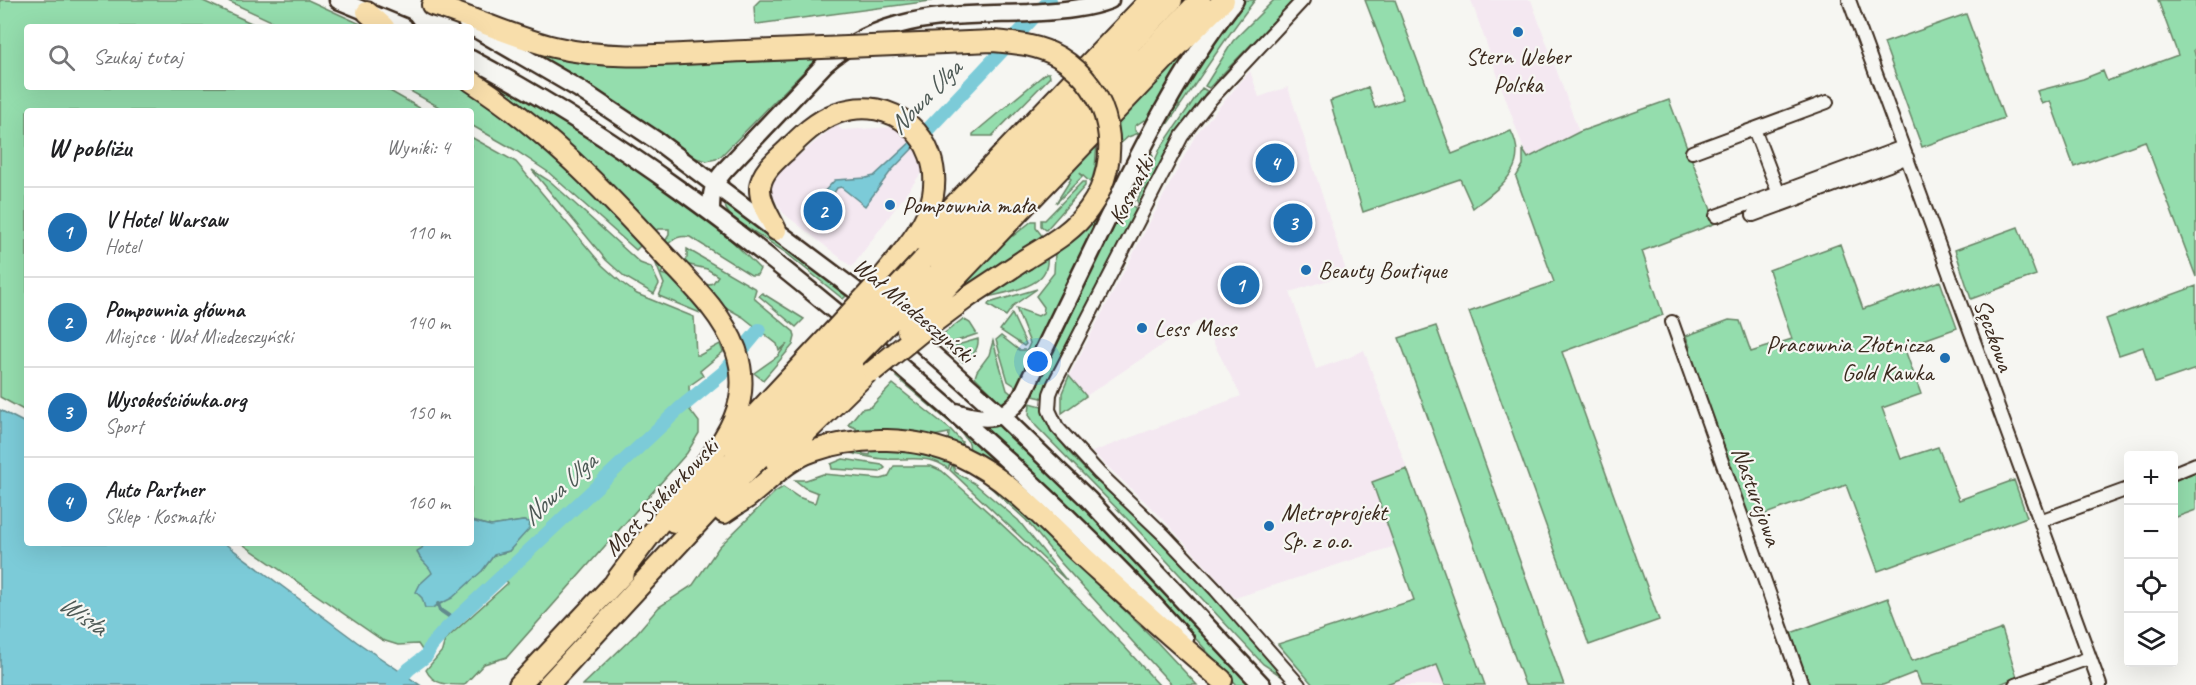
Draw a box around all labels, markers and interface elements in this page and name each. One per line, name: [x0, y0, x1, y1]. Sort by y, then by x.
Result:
search box: [24, 24, 474, 90]
marker: Stern Weber Polska: [1511, 25, 1525, 39]
icon: search: [45, 41, 78, 74]
place label: Stern Weber Polska: [1465, 41, 1573, 99]
text: Szukaj tutaj: [93, 43, 183, 71]
water label: Nowa Ulga: [881, 50, 971, 141]
text: W pobliżu: [48, 131, 131, 164]
text: Wyniki: 4: [387, 135, 450, 160]
pin: 4: [1256, 140, 1294, 186]
street label: Kosmatki: [1101, 148, 1163, 229]
pin: 2: [804, 188, 842, 234]
place label: Pompownia mała: [902, 190, 1038, 220]
marker: Pompownia mała: [883, 198, 897, 212]
pin: 3: [1274, 200, 1312, 246]
text: V Hotel Warsaw: [105, 206, 227, 234]
text: 1: [63, 220, 72, 245]
text: 110 m: [407, 220, 450, 245]
text: Hotel: [105, 234, 140, 259]
street label: Wał Miedzeszyński: [847, 250, 983, 371]
place label: Beauty Boutique: [1318, 255, 1449, 285]
pin: 1: [1220, 262, 1260, 308]
marker: Beauty Boutique: [1299, 263, 1313, 277]
street label: Sęczkowa: [1967, 295, 2021, 376]
text: Pompownia główna: [105, 296, 244, 324]
text: 2: [63, 310, 72, 335]
text: 140 m: [407, 310, 450, 335]
place label: Less Mess: [1154, 313, 1238, 343]
marker: Less Mess: [1135, 321, 1149, 335]
text: Miejsce · Wał Miedzeszyński: [105, 324, 293, 349]
place label: Pracownia Złotnicza Gold Kawka: [1766, 329, 1935, 387]
your location: [1023, 347, 1052, 376]
marker: Pracownia Złotnicza Gold Kawka: [1938, 351, 1952, 365]
text: Wysokościówka.org: [105, 386, 246, 414]
text: 3: [63, 400, 72, 425]
text: 150 m: [407, 400, 450, 425]
text: Sport: [105, 414, 143, 439]
street label: Most Siekierkowski: [597, 430, 726, 562]
street label: Nasturcjowa: [1725, 442, 1789, 551]
water label: Nowa Ulga: [514, 443, 606, 532]
map controls: [2124, 451, 2178, 667]
button: +: [2124, 451, 2178, 505]
text: Auto Partner: [105, 476, 204, 504]
text: 4: [63, 490, 72, 515]
text: 160 m: [407, 490, 450, 515]
place label: Metroprojekt Sp. z o.o.: [1281, 497, 1389, 555]
text: Sklep · Kosmatki: [105, 504, 214, 529]
button: −: [2124, 505, 2178, 559]
marker: Metroprojekt Sp. z o.o.: [1262, 519, 1276, 533]
button: locate: [2124, 559, 2178, 613]
water label: Wisła: [53, 587, 115, 644]
button: layers: [2124, 613, 2178, 667]

